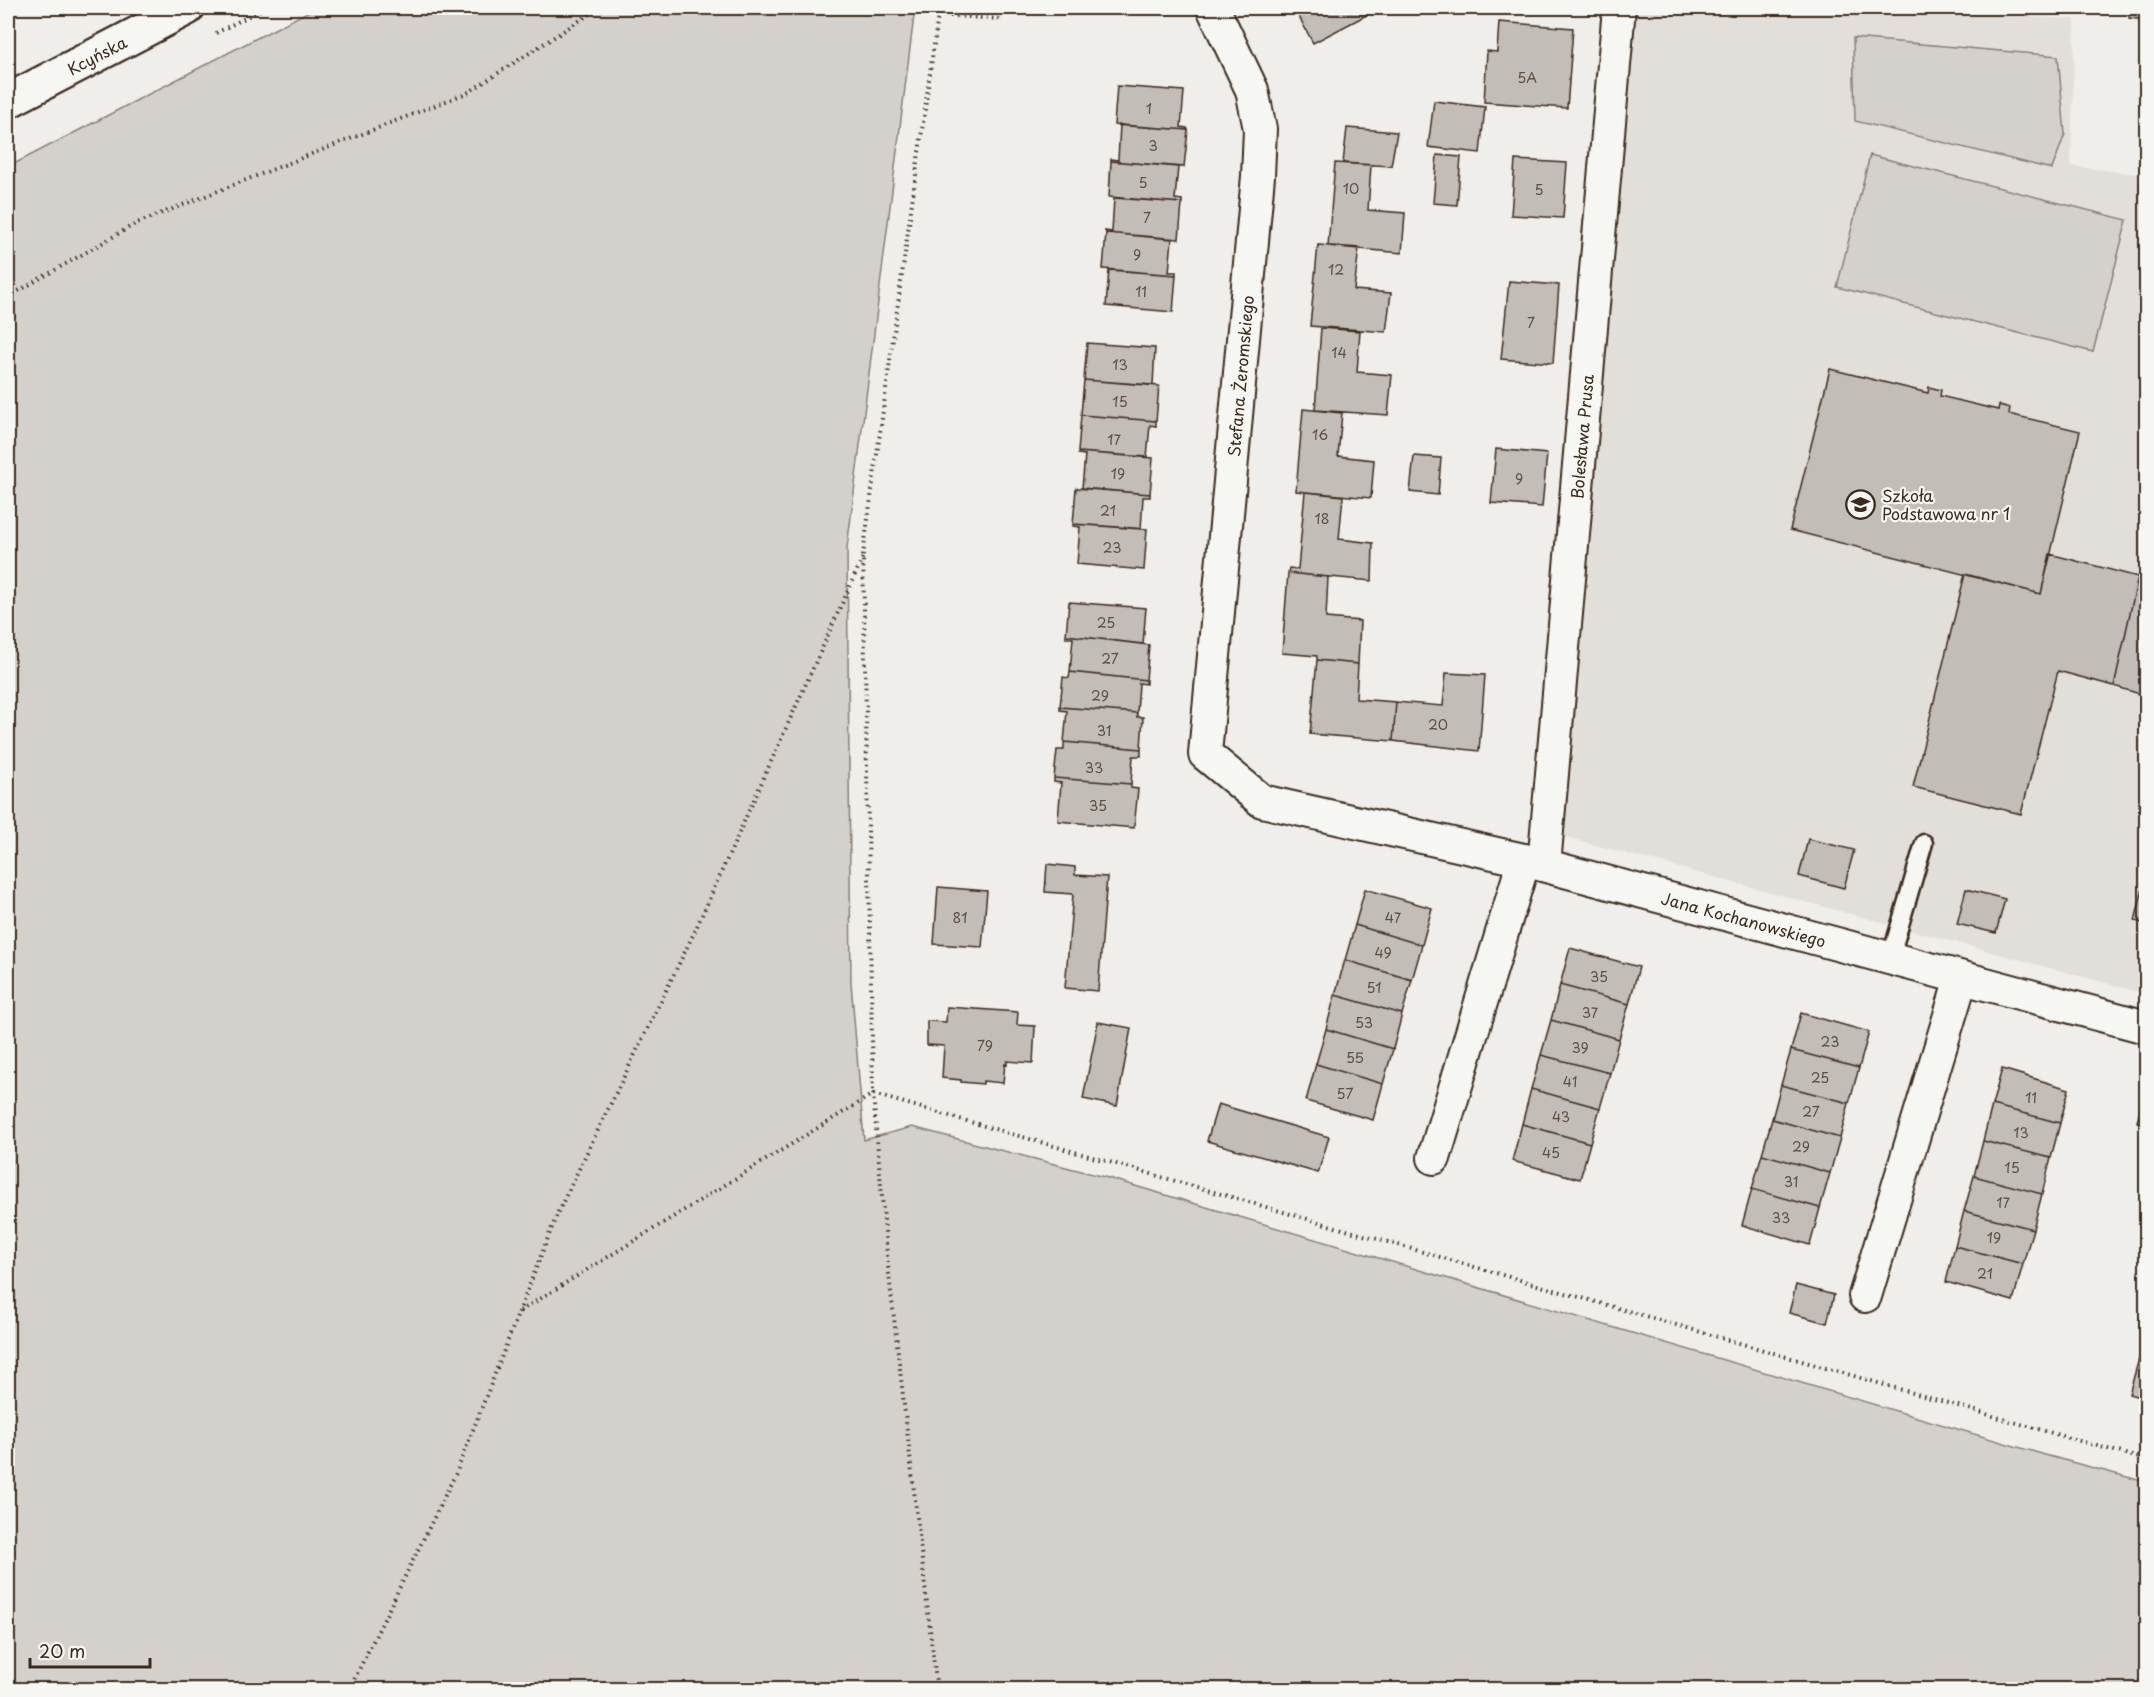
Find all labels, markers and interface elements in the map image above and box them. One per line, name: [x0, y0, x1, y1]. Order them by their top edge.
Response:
street label: Kcyńska: [63, 29, 131, 80]
house number: 5A: [1517, 67, 1537, 88]
house number: 1: [1146, 98, 1152, 119]
house number: 3: [1148, 135, 1158, 156]
house number: 5: [1138, 172, 1148, 193]
house number: 10: [1343, 178, 1359, 199]
house number: 5: [1534, 179, 1544, 200]
house number: 7: [1143, 207, 1151, 228]
house number: 9: [1133, 244, 1141, 265]
house number: 12: [1328, 259, 1344, 280]
house number: 11: [1135, 281, 1147, 302]
street label: Stefana Żeromskiego: [1221, 294, 1259, 458]
house number: 7: [1527, 312, 1535, 333]
house number: 14: [1331, 342, 1347, 363]
house number: 13: [1112, 354, 1128, 375]
street label: Bolesława Prusa: [1564, 373, 1599, 500]
house number: 15: [1112, 391, 1128, 412]
house number: 16: [1312, 424, 1328, 445]
house number: 17: [1107, 429, 1121, 450]
house number: 19: [1111, 463, 1125, 484]
house number: 9: [1515, 468, 1523, 489]
place label: Szkoła Podstawowa nr 1: [1882, 483, 2010, 525]
school or university icon: Szkoła Podstawowa nr 1: [1845, 488, 1877, 520]
house number: 21: [1100, 500, 1116, 521]
house number: 18: [1314, 508, 1330, 529]
house number: 23: [1103, 537, 1121, 558]
house number: 25: [1097, 612, 1115, 633]
house number: 27: [1101, 648, 1119, 669]
house number: 29: [1091, 685, 1109, 706]
house number: 20: [1428, 714, 1448, 735]
house number: 31: [1097, 720, 1111, 741]
house number: 33: [1085, 757, 1103, 778]
house number: 35: [1089, 795, 1107, 816]
street label: Jana Kochanowskiego: [1659, 885, 1829, 953]
house number: 81: [953, 907, 967, 928]
house number: 47: [1385, 907, 1402, 928]
house number: 49: [1374, 942, 1392, 963]
house number: 35: [1590, 966, 1608, 987]
house number: 51: [1367, 977, 1381, 998]
house number: 37: [1582, 1002, 1599, 1023]
house number: 53: [1355, 1012, 1373, 1033]
house number: 23: [1821, 1031, 1839, 1052]
house number: 79: [977, 1035, 993, 1056]
house number: 39: [1571, 1037, 1589, 1058]
house number: 55: [1346, 1047, 1364, 1068]
house number: 25: [1811, 1067, 1829, 1088]
house number: 41: [1563, 1071, 1577, 1092]
house number: 57: [1337, 1083, 1353, 1104]
house number: 11: [2025, 1087, 2037, 1108]
house number: 27: [1802, 1101, 1820, 1122]
house number: 43: [1552, 1106, 1570, 1127]
house number: 13: [2013, 1122, 2029, 1143]
house number: 29: [1792, 1136, 1810, 1157]
house number: 45: [1542, 1142, 1560, 1163]
house number: 15: [2004, 1157, 2020, 1178]
house number: 31: [1784, 1171, 1798, 1192]
house number: 17: [1996, 1192, 2010, 1213]
house number: 33: [1772, 1207, 1790, 1228]
house number: 19: [1987, 1227, 2001, 1248]
house number: 21: [1977, 1263, 1993, 1284]
scale bar: [30, 1631, 150, 1669]
text: 20 m: [39, 1637, 85, 1664]

